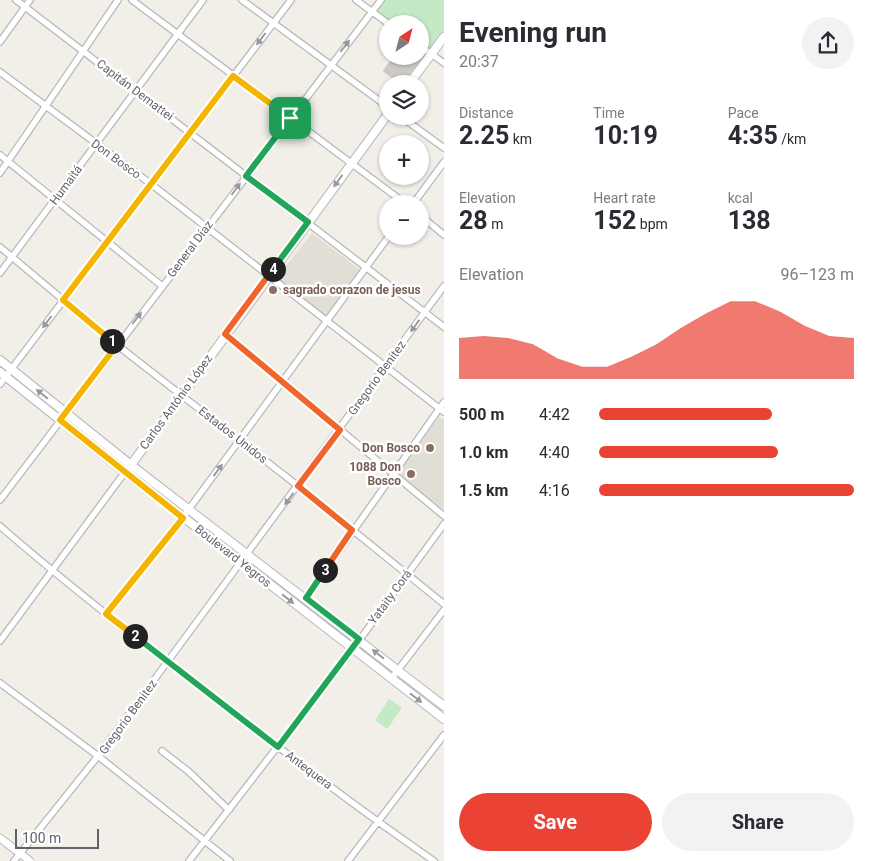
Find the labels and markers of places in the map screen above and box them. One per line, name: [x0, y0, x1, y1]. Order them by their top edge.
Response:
pin: [269, 97, 311, 139]
pin: 4: [260, 256, 286, 282]
place label: sagrado corazon de jesus: [283, 283, 421, 297]
marker: sagrado corazon de jesus: [267, 284, 279, 296]
pin: 1: [100, 328, 124, 354]
place label: Don Bosco: [362, 441, 420, 455]
marker: Don Bosco: [424, 442, 436, 454]
place label: 1088 Don Bosco: [349, 460, 401, 488]
marker: 1088 Don Bosco: [405, 468, 417, 480]
pin: 3: [312, 558, 338, 582]
pin: 2: [122, 624, 148, 648]

